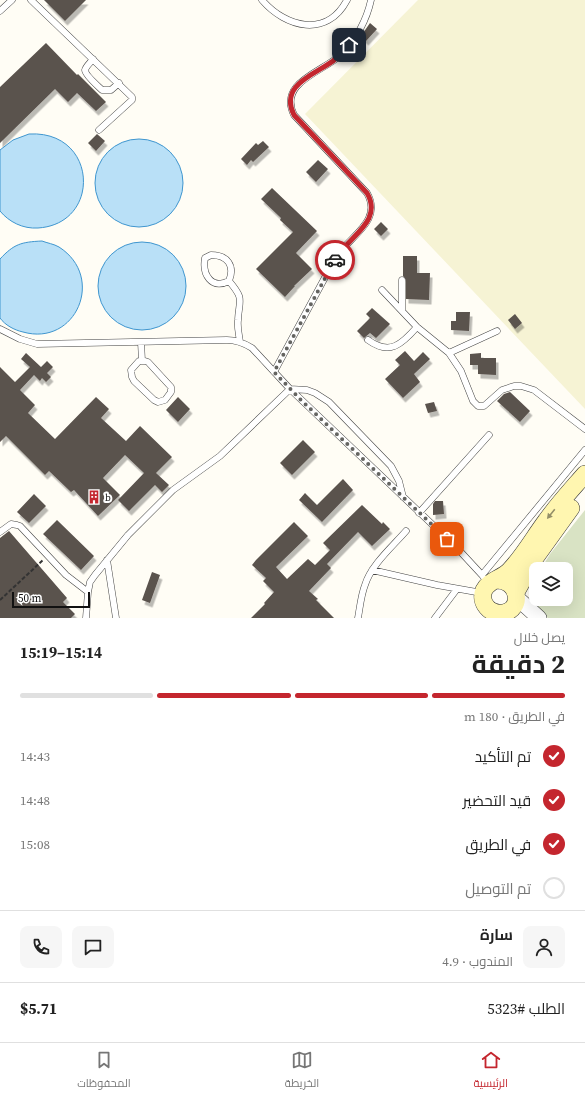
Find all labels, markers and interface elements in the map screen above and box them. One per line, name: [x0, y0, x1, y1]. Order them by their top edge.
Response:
pin: [332, 28, 366, 62]
icon: home: [338, 34, 360, 56]
courier: [315, 240, 355, 280]
icon: car: [324, 249, 346, 271]
building icon: b: [86, 489, 102, 505]
place label: b: [105, 491, 111, 504]
one-way arrow: [547, 509, 555, 520]
pin: [430, 522, 464, 556]
icon: bag: [436, 528, 458, 550]
map controls: [529, 562, 573, 606]
button: layers: [529, 562, 573, 606]
scale bar: [12, 590, 90, 609]
text: 50 m: [18, 591, 41, 606]
text: يصل خلال: [514, 629, 565, 646]
text: 15:14–15:19: [20, 642, 102, 663]
text: 2 دقيقة: [472, 646, 565, 682]
text: في الطريق · 180 m: [464, 708, 565, 725]
icon: check: [543, 745, 565, 767]
text: تم التأكيد: [475, 746, 531, 767]
text: 14:43: [20, 748, 50, 765]
icon: check: [543, 789, 565, 811]
text: قيد التحضير: [463, 790, 531, 811]
text: 14:48: [20, 792, 50, 809]
icon: check: [543, 833, 565, 855]
text: في الطريق: [466, 834, 531, 855]
text: 15:08: [20, 836, 50, 853]
text: تم التوصيل: [465, 878, 531, 899]
text: سارة: [480, 924, 513, 945]
button: phone: [20, 926, 62, 968]
button: chat: [72, 926, 114, 968]
button: person: [523, 926, 565, 968]
text: المندوب · 4.9: [442, 953, 513, 970]
text: $5.71: [20, 998, 57, 1019]
text: الطلب #5323: [487, 998, 565, 1019]
tab: المحفوظات: [77, 1049, 131, 1093]
tab: الخريطة: [285, 1049, 319, 1093]
tab: الرئيسية: [473, 1049, 508, 1093]

